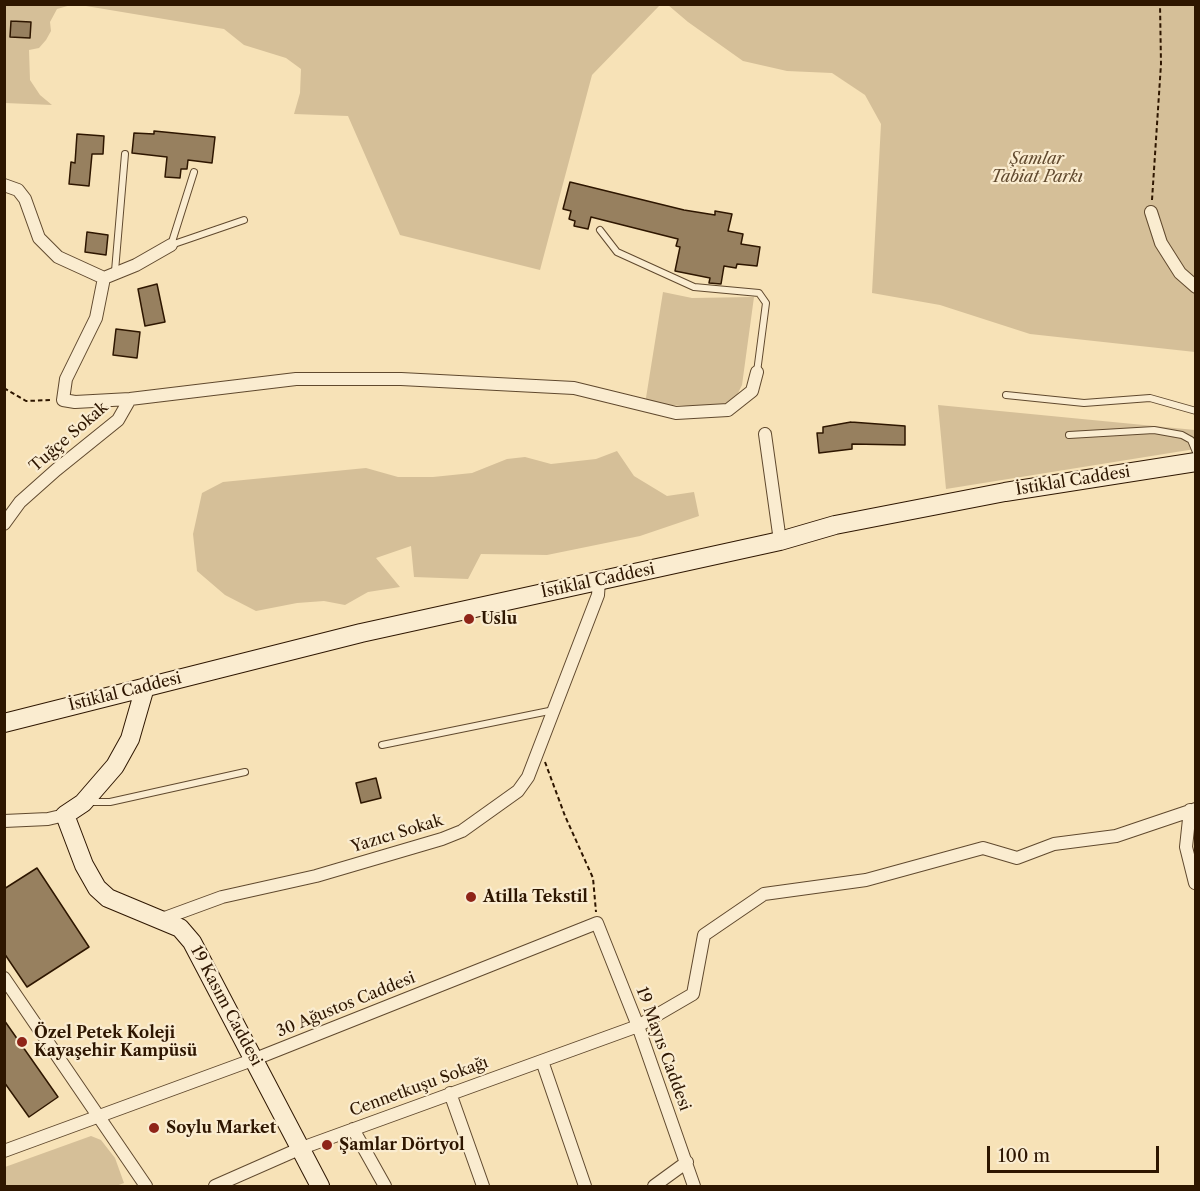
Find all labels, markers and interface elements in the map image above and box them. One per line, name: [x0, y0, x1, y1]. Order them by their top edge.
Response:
park label: Şamlar Tabiat Parkı: [991, 149, 1083, 187]
street label: Tuğçe Sokak: [26, 398, 112, 476]
street label: İstiklal Caddesi: [1014, 462, 1132, 500]
street label: İstiklal Caddesi: [539, 560, 657, 602]
place label: Uslu: [481, 609, 517, 629]
marker: Uslu: [462, 612, 476, 626]
street label: İstiklal Caddesi: [66, 669, 184, 715]
street label: Yazıcı Sokak: [349, 811, 445, 857]
place label: Atilla Tekstil: [483, 887, 588, 907]
marker: Atilla Tekstil: [464, 890, 478, 904]
street label: 19 Kasım Caddesi: [186, 943, 266, 1069]
street label: 30 Ağustos Caddesi: [274, 968, 418, 1042]
street label: 19 Mayıs Caddesi: [632, 984, 694, 1114]
place label: Özel Petek Koleji Kayaşehir Kampüsü: [34, 1023, 197, 1061]
marker: Özel Petek Koleji Kayaşehir Kampüsü: [15, 1035, 29, 1049]
street label: Cennetkuşu Sokağı: [347, 1053, 491, 1121]
place label: Soylu Market: [166, 1118, 276, 1138]
marker: Soylu Market: [147, 1121, 161, 1135]
scale bar: [990, 1134, 1162, 1172]
place label: Şamlar Dörtyol: [339, 1135, 465, 1155]
marker: Şamlar Dörtyol: [320, 1138, 334, 1152]
text: 100 m: [998, 1145, 1050, 1167]

